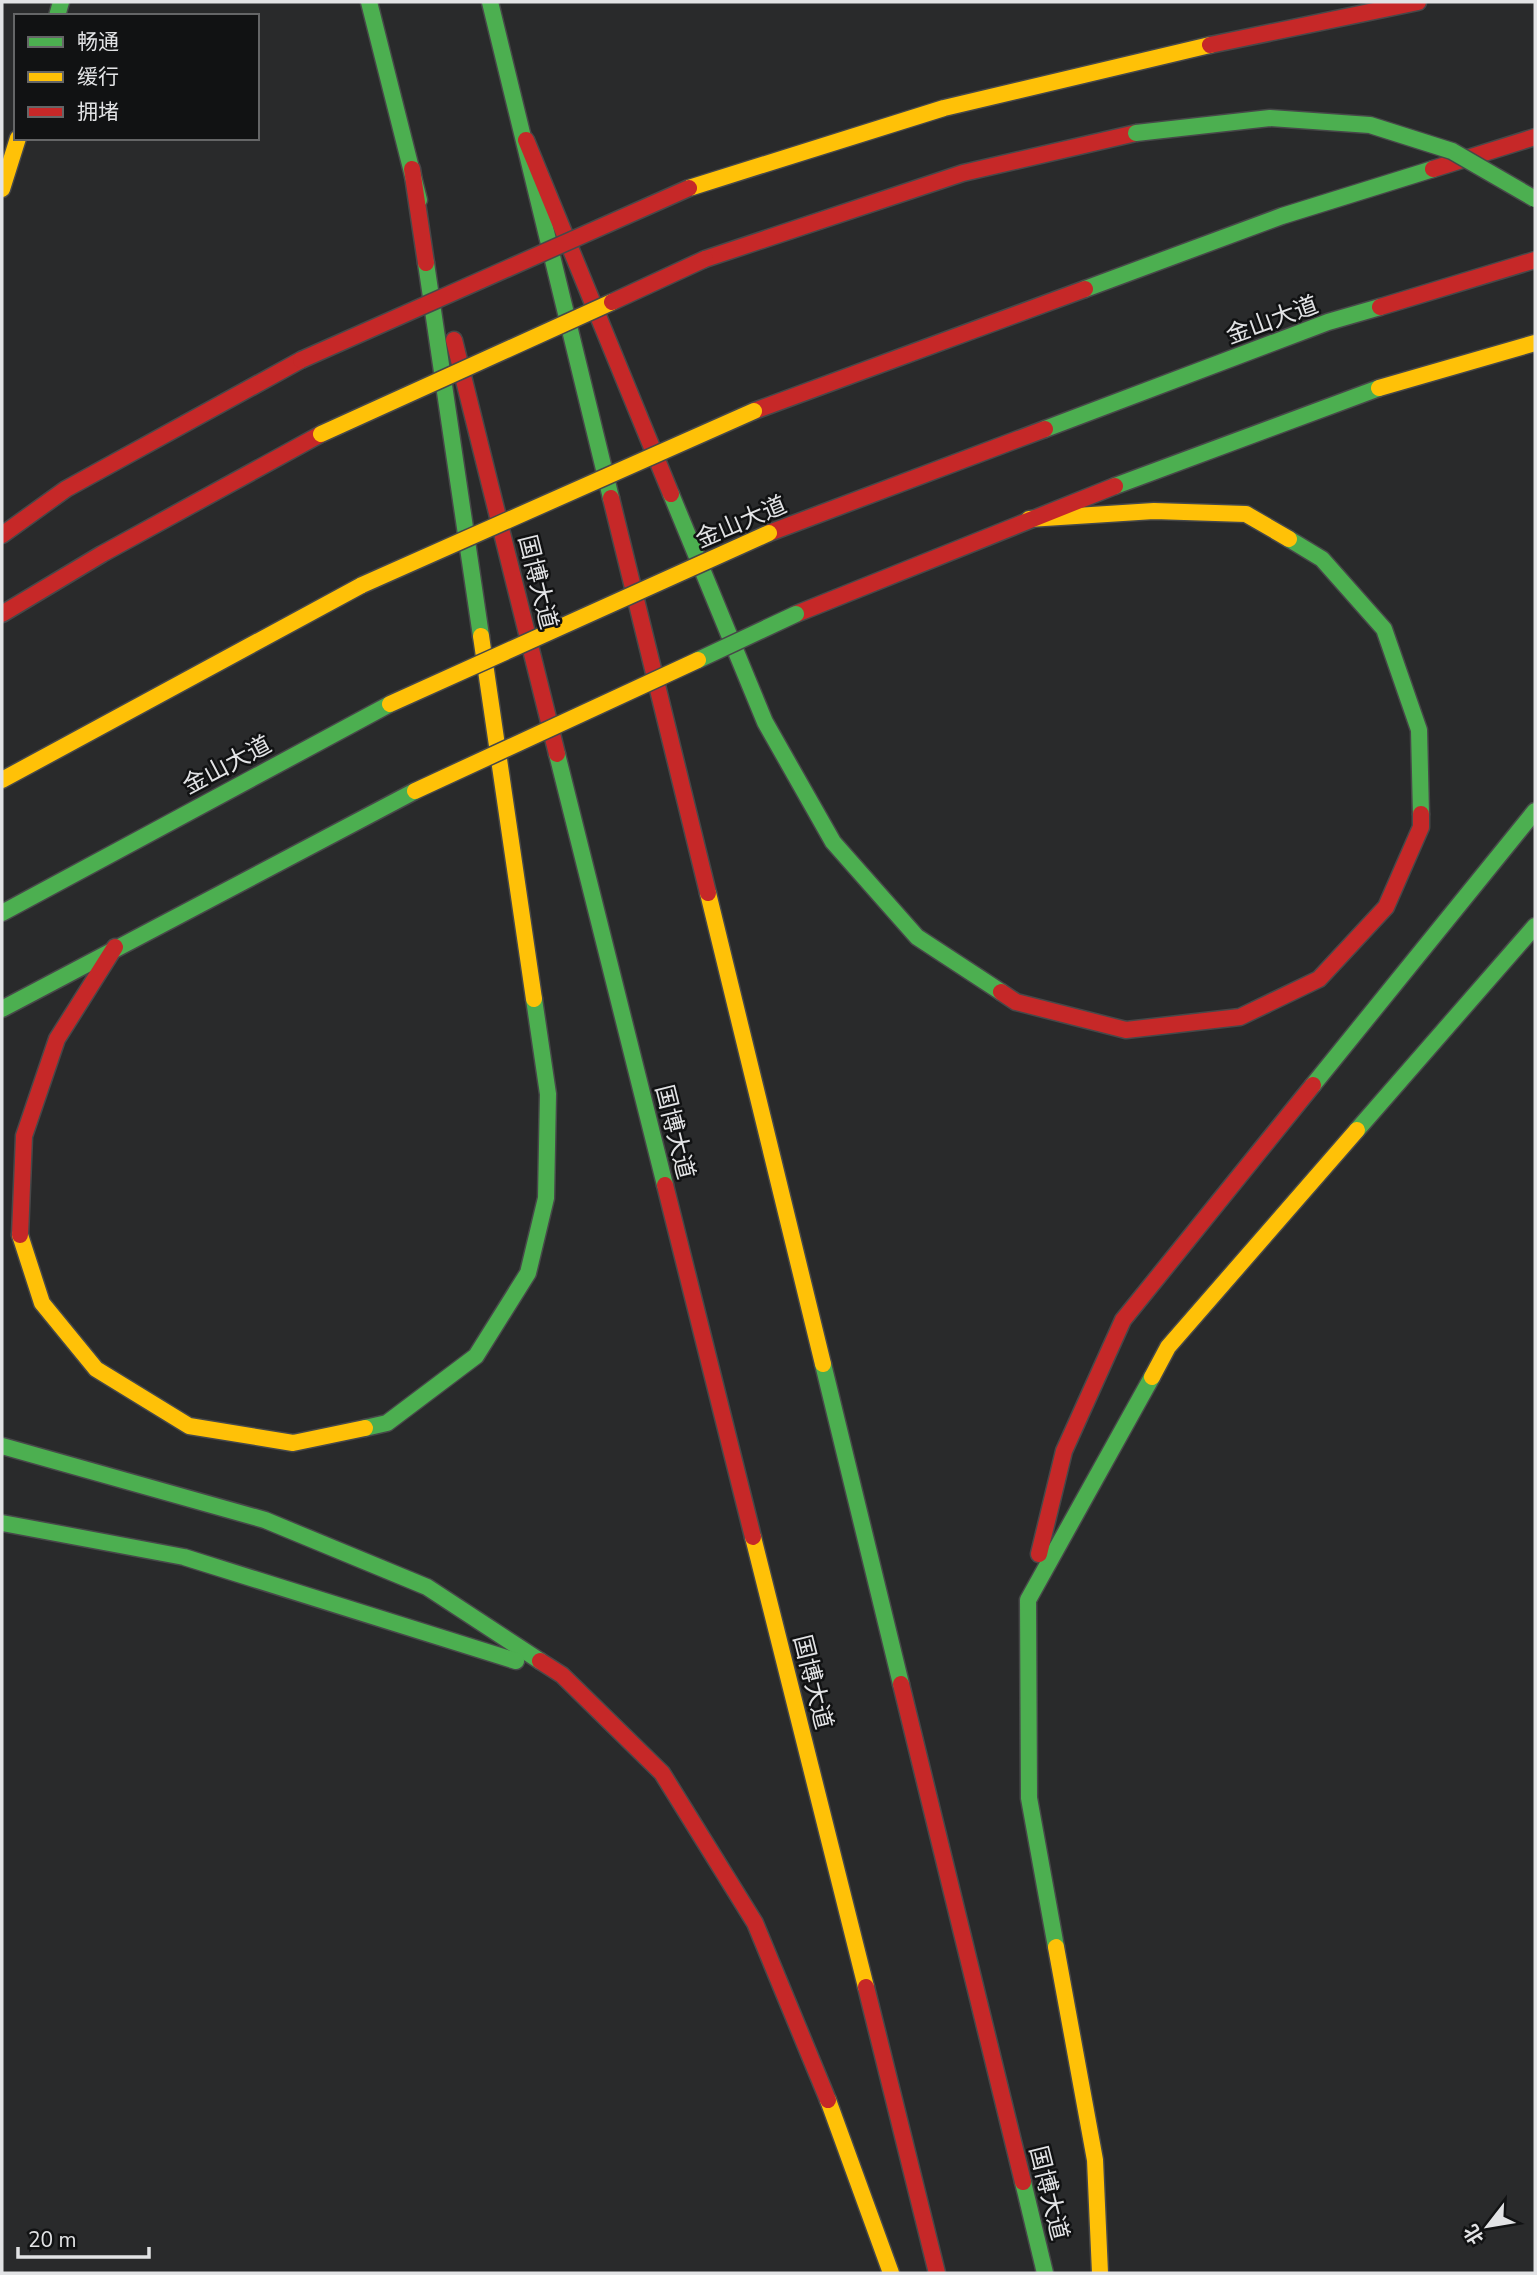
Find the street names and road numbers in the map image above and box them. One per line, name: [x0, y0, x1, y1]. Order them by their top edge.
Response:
street label: 金山大道: [1221, 289, 1323, 351]
street label: 金山大道: [691, 489, 791, 555]
street label: 国博大道: [511, 532, 565, 632]
street label: 金山大道: [177, 728, 277, 802]
street label: 国博大道: [648, 1082, 702, 1182]
street label: 国博大道: [786, 1632, 840, 1732]
street label: 国博大道: [1022, 2143, 1076, 2243]

